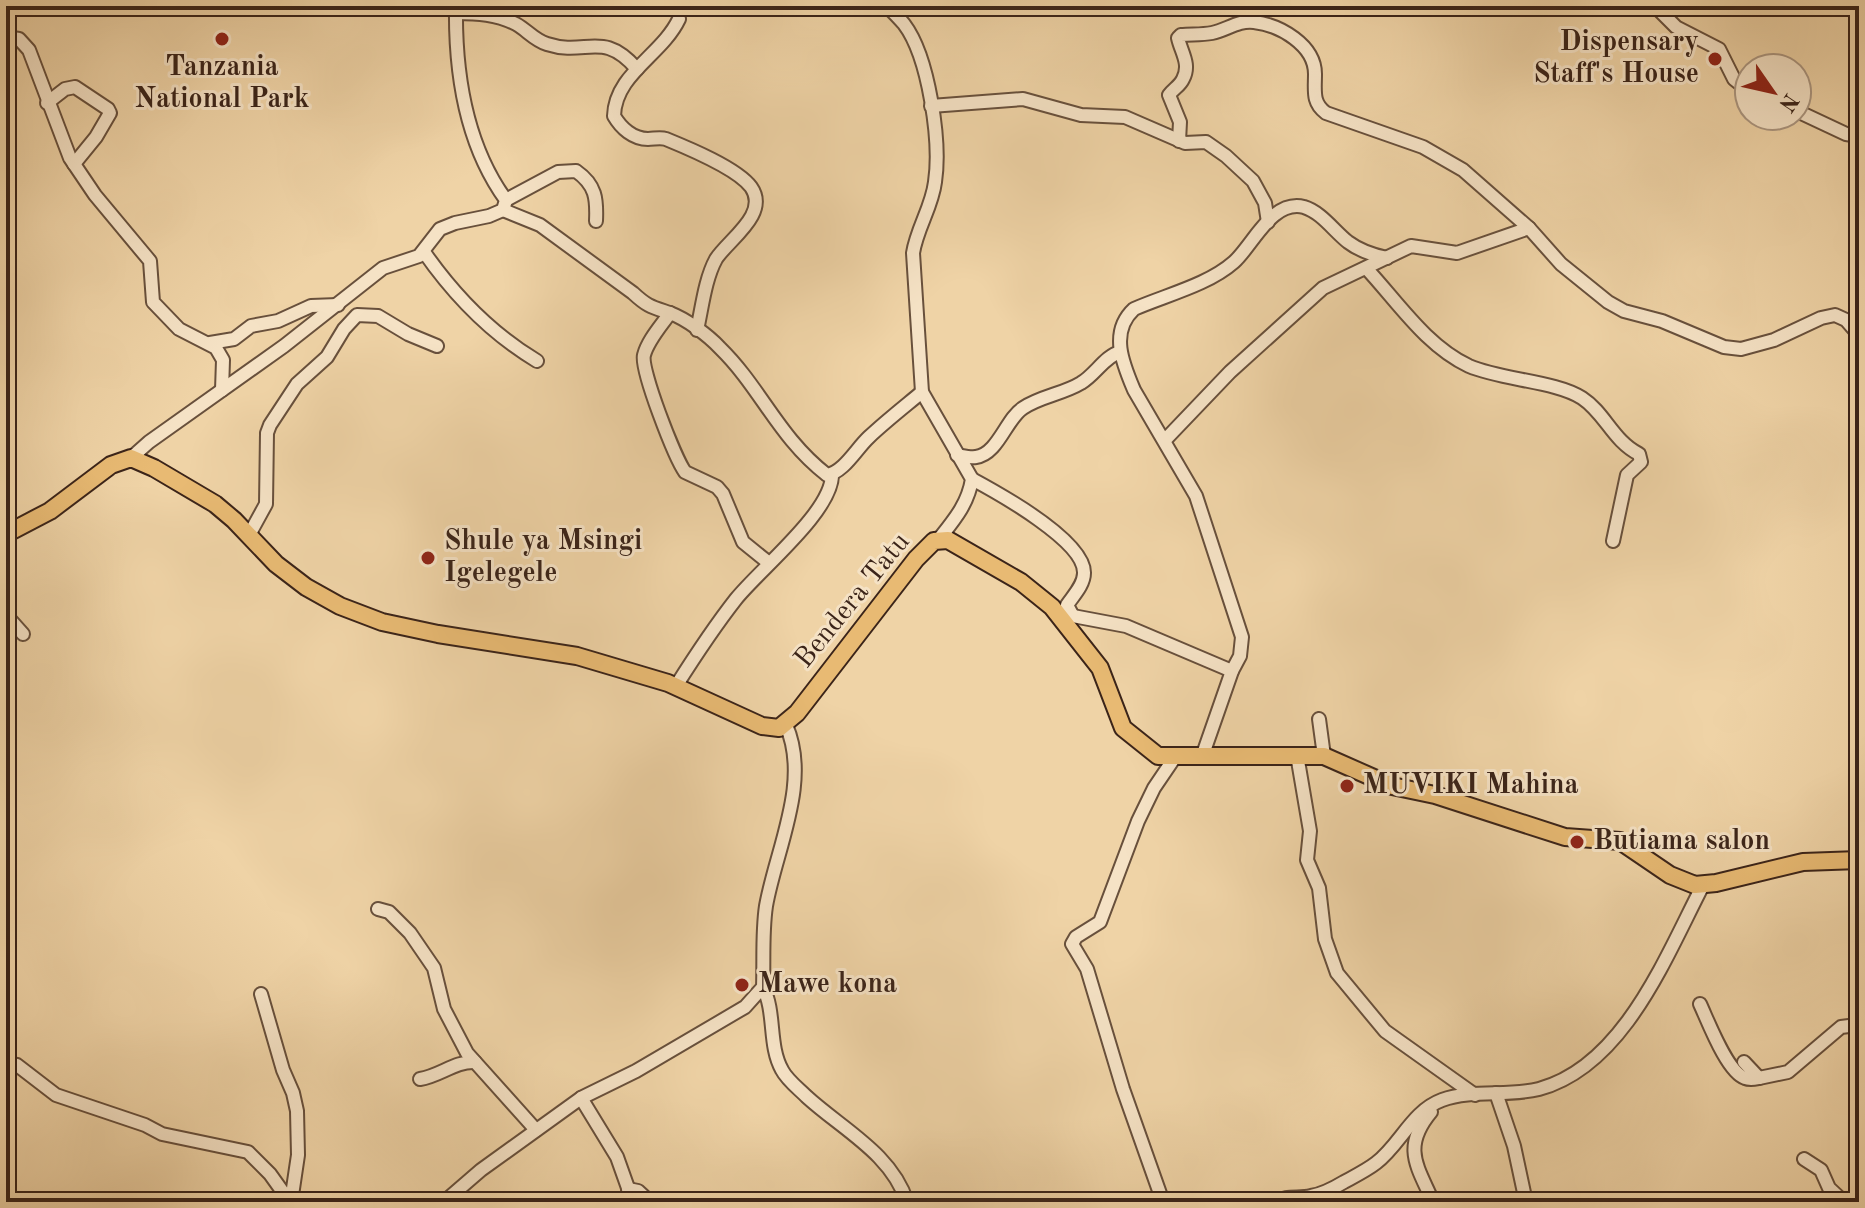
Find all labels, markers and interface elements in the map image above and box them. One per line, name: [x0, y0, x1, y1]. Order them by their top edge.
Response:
place label: Dispensary Staff's House: [1533, 29, 1699, 89]
marker: Tanzania National Park: [213, 30, 231, 48]
marker: Dispensary Staff's House: [1706, 50, 1724, 68]
north arrow: [1733, 52, 1813, 132]
place label: Tanzania National Park: [135, 54, 310, 114]
text: N: [1774, 89, 1802, 115]
place label: Shule ya Msingi Igelegele: [444, 528, 642, 588]
street label: Bendera Tatu: [790, 528, 916, 674]
marker: Shule ya Msingi Igelegele: [419, 549, 437, 567]
place label: MUVIKI Mahina: [1363, 772, 1579, 800]
marker: MUVIKI Mahina: [1338, 777, 1356, 795]
place label: Butiama salon: [1593, 828, 1770, 856]
marker: Butiama salon: [1568, 833, 1586, 851]
place label: Mawe kona: [758, 971, 897, 999]
marker: Mawe kona: [733, 976, 751, 994]

